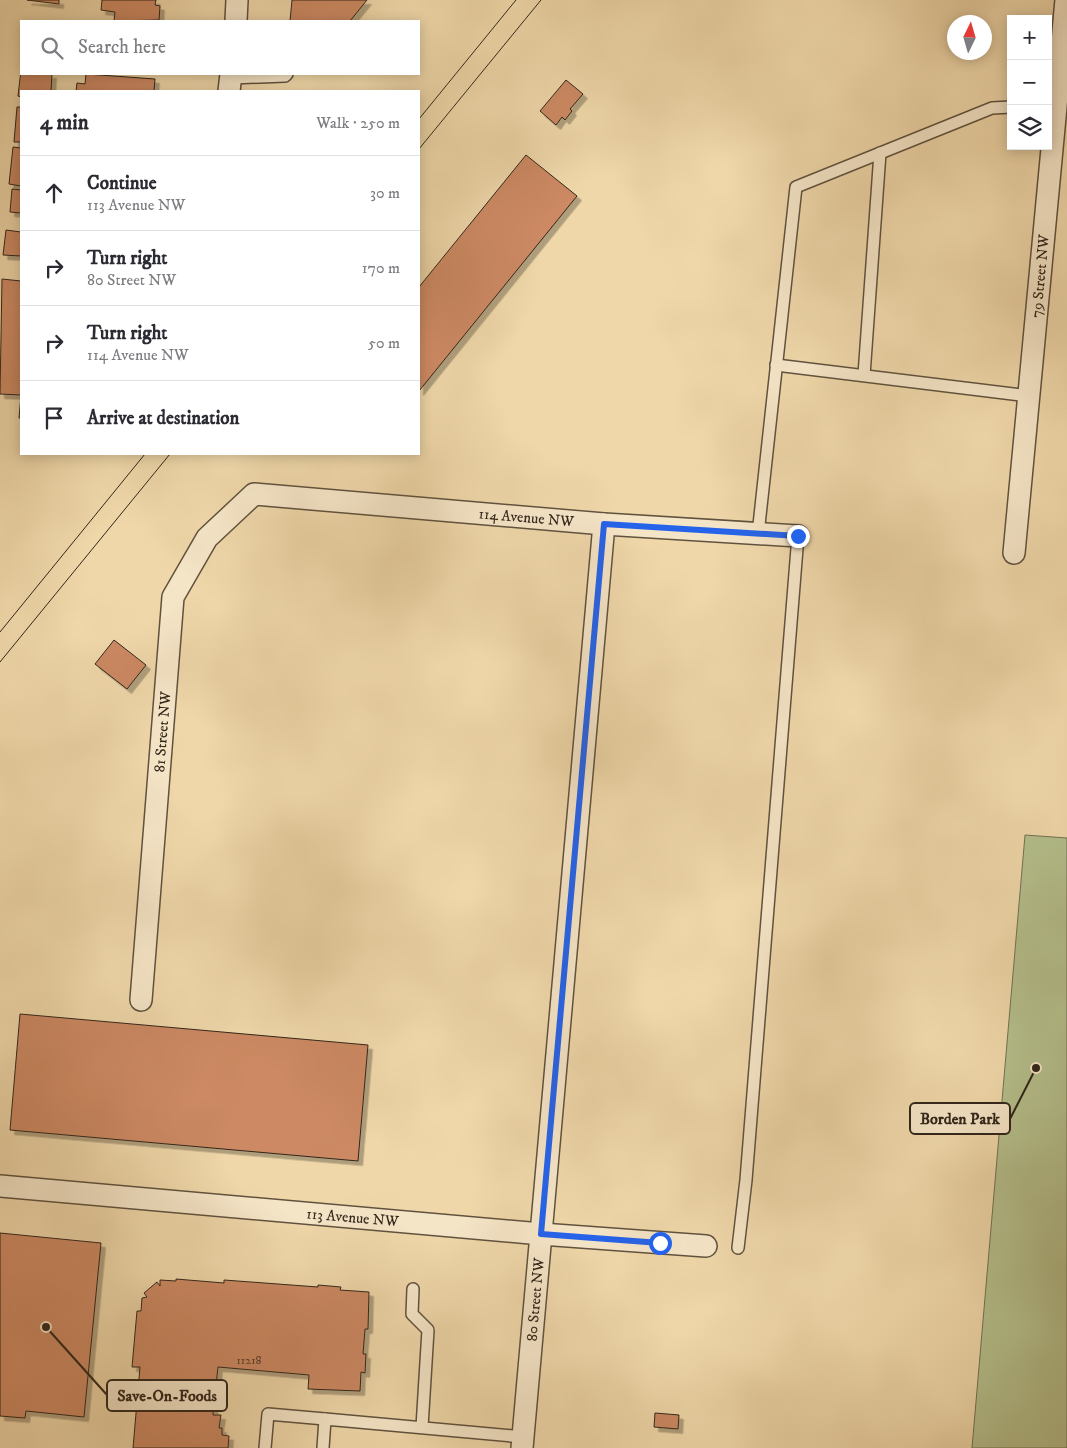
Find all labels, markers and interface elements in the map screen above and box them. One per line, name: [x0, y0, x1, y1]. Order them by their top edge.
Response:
north arrow: [947, 15, 992, 60]
map controls: [1007, 15, 1052, 150]
button: +: [1007, 15, 1052, 60]
search box: [20, 20, 420, 75]
icon: search: [38, 34, 66, 62]
text: Search here: [78, 36, 166, 59]
button: −: [1007, 60, 1052, 105]
button: layers: [1007, 105, 1052, 150]
text: 4 min: [40, 110, 89, 136]
text: Walk · 250 m: [316, 113, 400, 133]
text: Continue: [87, 172, 157, 195]
icon: ahead: [40, 179, 68, 207]
text: 30 m: [370, 183, 400, 203]
text: 113 Avenue NW: [87, 195, 185, 215]
street label: 79 Street NW: [1027, 234, 1054, 319]
text: Turn right: [87, 247, 167, 270]
icon: right: [40, 254, 68, 282]
text: 170 m: [362, 258, 400, 278]
text: 80 Street NW: [87, 270, 176, 290]
text: Turn right: [87, 322, 167, 345]
icon: right: [40, 329, 68, 357]
text: 50 m: [368, 333, 400, 353]
text: 114 Avenue NW: [87, 345, 189, 365]
icon: arrive: [40, 404, 68, 432]
text: Arrive at destination: [87, 407, 239, 430]
street label: 114 Avenue NW: [478, 504, 575, 531]
route end: [787, 525, 810, 548]
street label: 81 Street NW: [150, 690, 175, 773]
callout: Borden Park: [910, 1103, 1010, 1134]
text: Borden Park: [920, 1109, 1001, 1129]
street label: 113 Avenue NW: [306, 1204, 400, 1231]
route start: [649, 1232, 672, 1255]
street label: 80 Street NW: [523, 1257, 549, 1342]
house number: 11218: [236, 1353, 262, 1368]
callout: Save-On-Foods: [107, 1380, 227, 1411]
text: Save-On-Foods: [117, 1386, 217, 1406]

